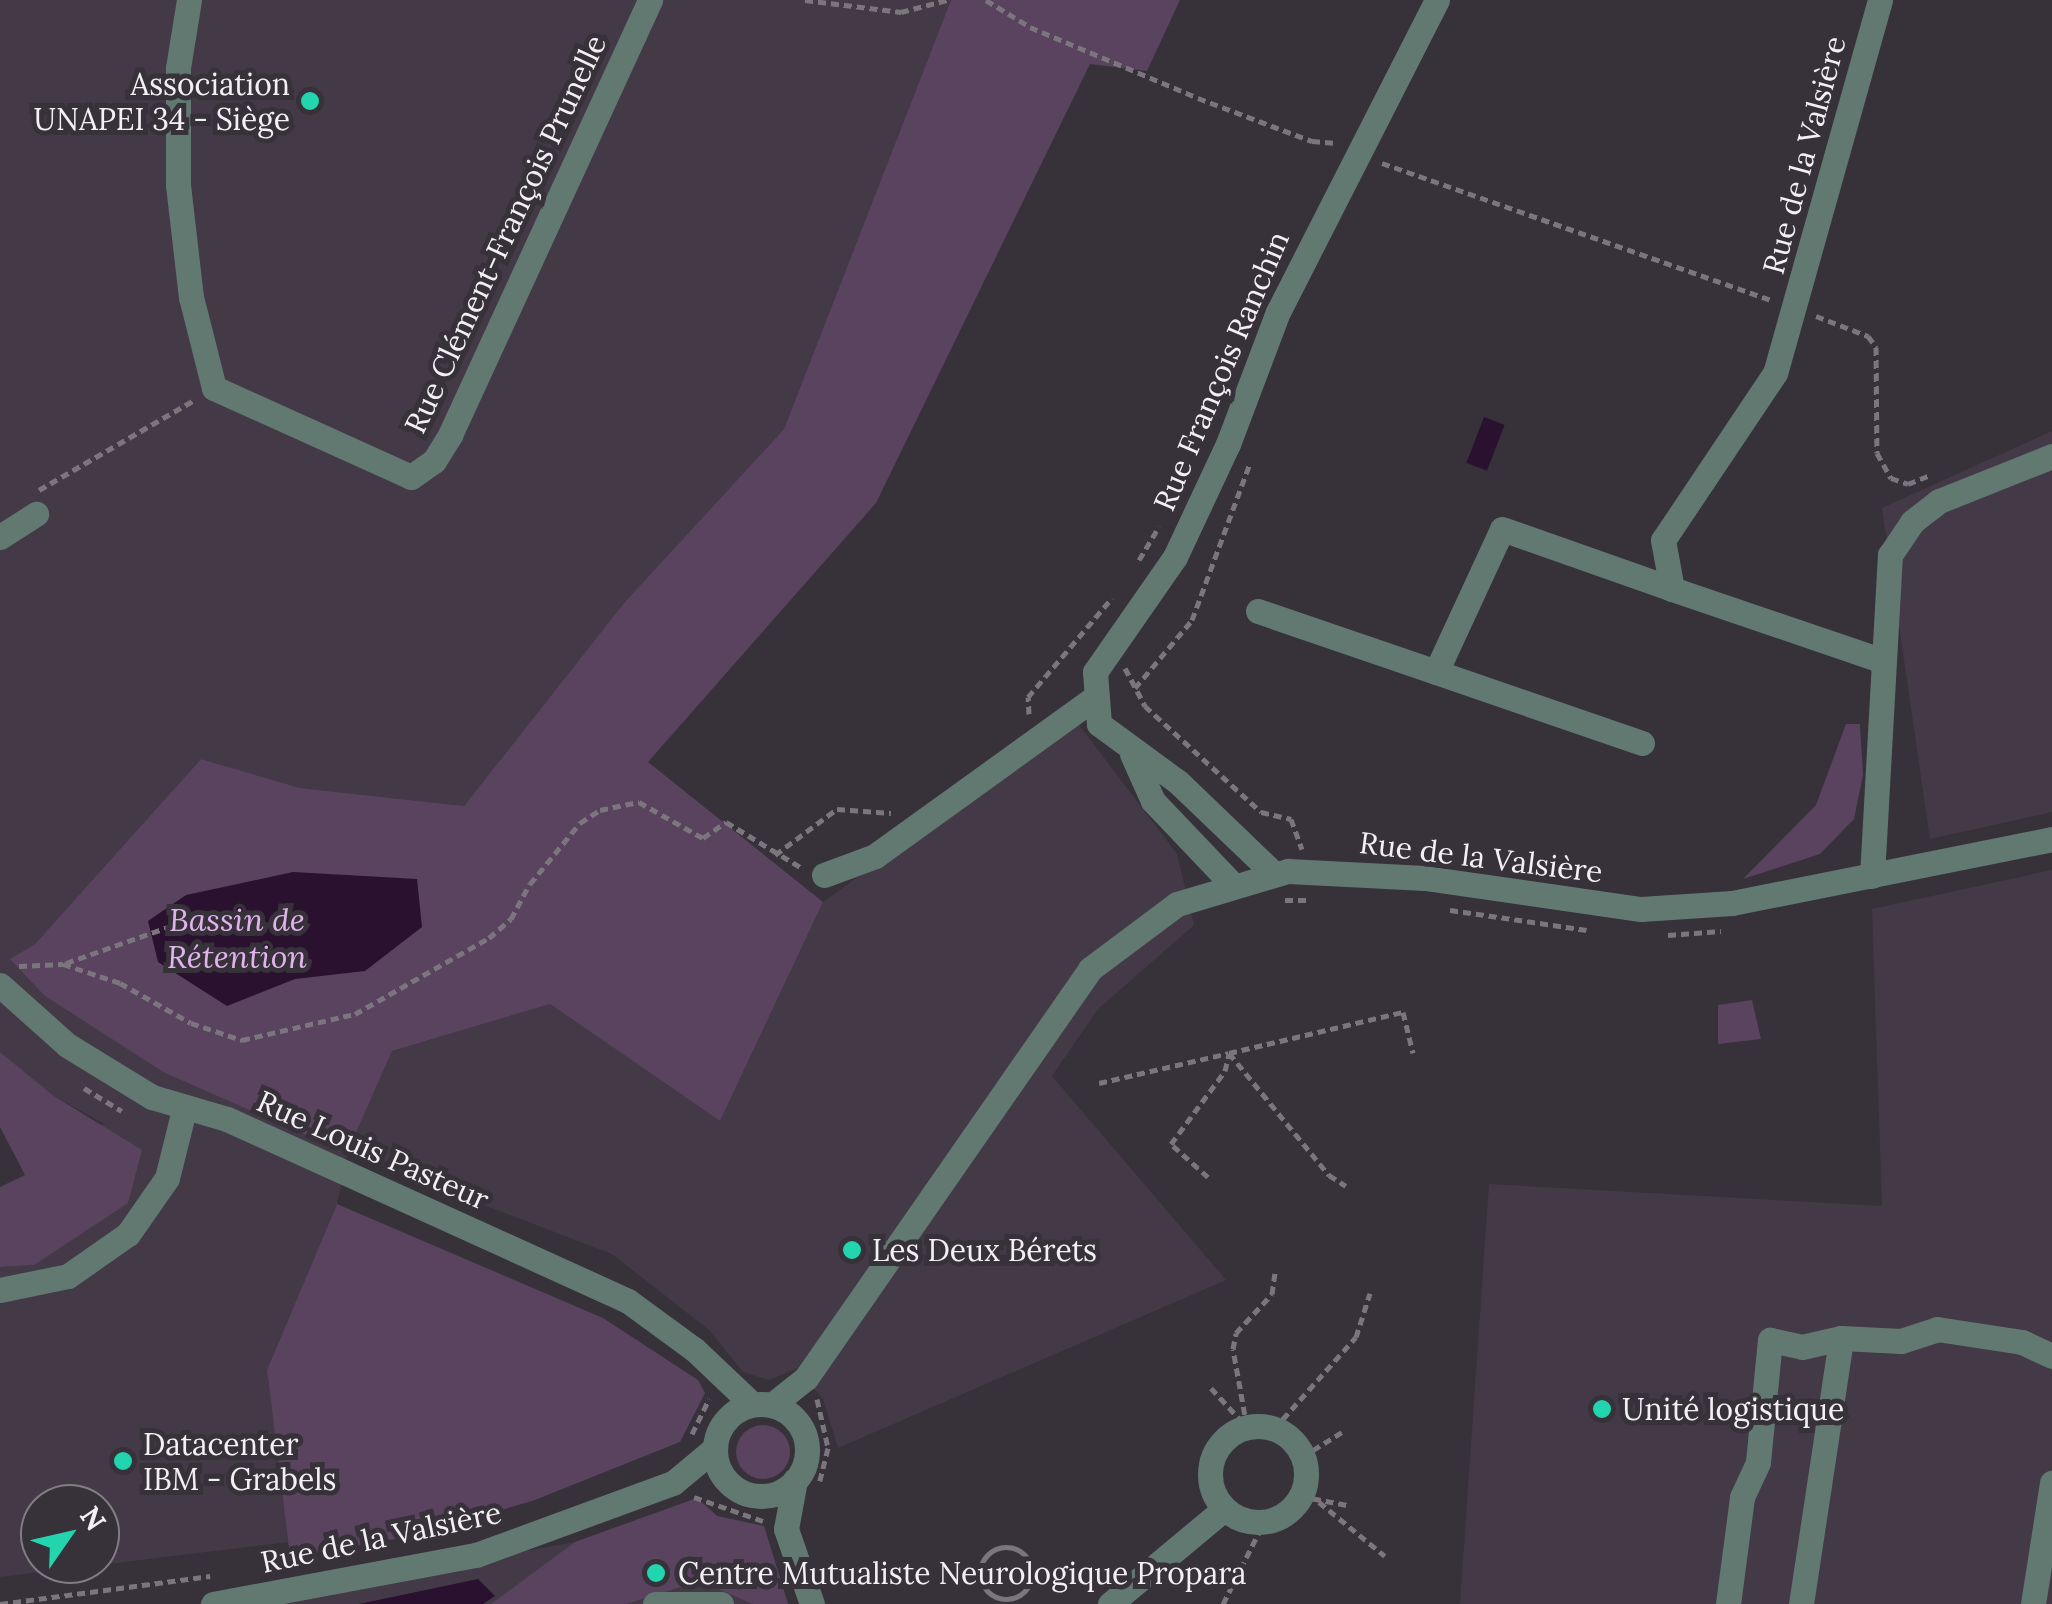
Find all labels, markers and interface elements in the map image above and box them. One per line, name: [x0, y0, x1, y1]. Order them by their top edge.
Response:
street label: Rue Clément-François Prunelle: [397, 29, 613, 439]
street label: Rue de la Valsière: [1755, 32, 1853, 278]
place label: Association UNAPEI 34 - Siège: [34, 66, 290, 136]
marker: Association UNAPEI 34 - Siège: [299, 90, 321, 112]
street label: Rue François Ranchin: [1146, 226, 1296, 516]
street label: Rue de la Valsière: [1357, 824, 1605, 890]
water label: Bassin de Rétention: [167, 902, 307, 977]
street label: Rue Louis Pasteur: [251, 1083, 495, 1217]
place label: Les Deux Bérets: [872, 1232, 1097, 1268]
marker: Les Deux Bérets: [841, 1239, 863, 1261]
place label: Unité logistique: [1622, 1391, 1844, 1427]
marker: Unité logistique: [1591, 1398, 1613, 1420]
place label: Datacenter IBM - Grabels: [143, 1426, 336, 1496]
marker: Datacenter IBM - Grabels: [112, 1450, 134, 1472]
north arrow: [20, 1484, 120, 1584]
street label: Rue de la Valsière: [258, 1494, 504, 1580]
text: N: [72, 1499, 114, 1537]
place label: Centre Mutualiste Neurologique Propara: [678, 1555, 1246, 1591]
marker: Centre Mutualiste Neurologique Propara: [643, 1560, 669, 1586]

